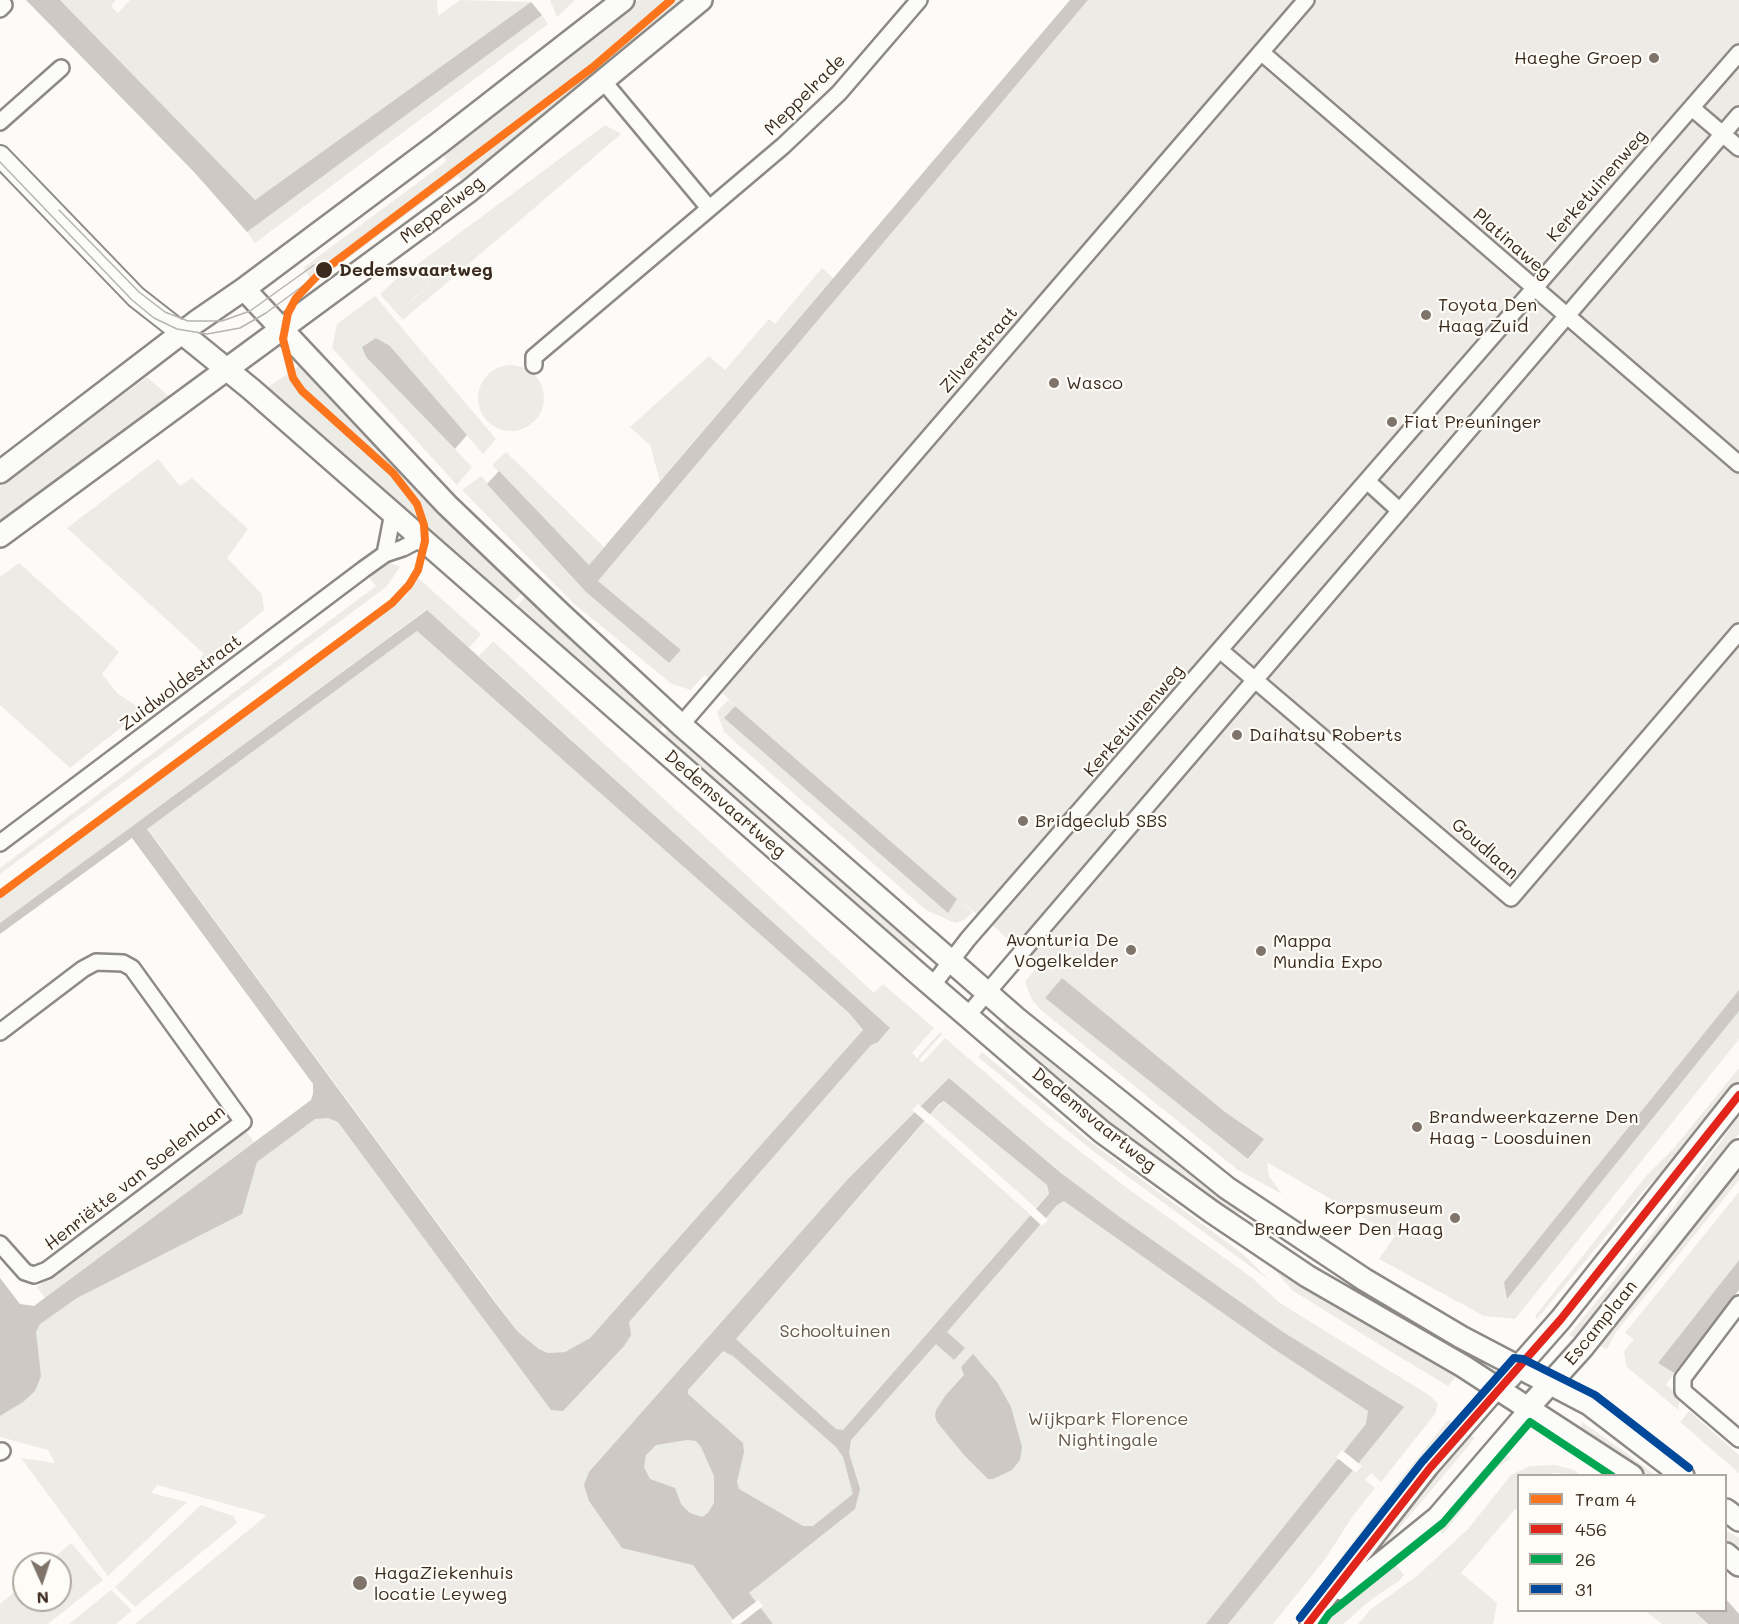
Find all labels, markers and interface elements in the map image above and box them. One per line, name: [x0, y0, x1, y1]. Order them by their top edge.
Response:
place label: Haeghe Groep: [1514, 47, 1642, 69]
street label: Meppelrade: [760, 50, 850, 140]
marker: Haeghe Groep: [1647, 51, 1661, 65]
street label: Kerketuinenweg: [1542, 125, 1652, 247]
street label: Meppelweg: [396, 172, 488, 248]
street label: Platinaweg: [1468, 204, 1556, 284]
place label: Dedemsvaartweg: [339, 259, 493, 281]
marker: Dedemsvaartweg: [314, 260, 334, 280]
place label: Toyota Den Haag Zuid: [1438, 294, 1537, 336]
street label: Zilverstraat: [935, 302, 1023, 398]
marker: Toyota Den Haag Zuid: [1419, 308, 1433, 322]
place label: Wasco: [1066, 372, 1123, 394]
marker: Wasco: [1047, 376, 1061, 390]
place label: Fiat Preuninger: [1404, 411, 1542, 433]
marker: Fiat Preuninger: [1385, 415, 1399, 429]
street label: Zuidwoldestraat: [116, 630, 246, 736]
street label: Kerketuinenweg: [1079, 660, 1189, 782]
place label: Daihatsu Roberts: [1249, 724, 1402, 746]
marker: Daihatsu Roberts: [1230, 728, 1244, 742]
street label: Dedemsvaartweg: [660, 745, 790, 863]
place label: Bridgeclub SBS: [1035, 810, 1167, 832]
marker: Bridgeclub SBS: [1016, 814, 1030, 828]
street label: Goudlaan: [1447, 814, 1523, 884]
place label: Avonturia De Vogelkelder: [1005, 929, 1119, 972]
place label: Mappa Mundia Expo: [1273, 930, 1382, 972]
marker: Avonturia De Vogelkelder: [1124, 943, 1138, 957]
marker: Mappa Mundia Expo: [1254, 944, 1268, 958]
street label: Dedemsvaartweg: [1028, 1063, 1160, 1177]
street label: Henriëtte van Soelenlaan: [40, 1101, 230, 1255]
place label: Brandweerkazerne Den Haag - Loosduinen: [1429, 1106, 1638, 1148]
marker: Brandweerkazerne Den Haag - Loosduinen: [1410, 1120, 1424, 1134]
place label: Korpsmuseum Brandweer Den Haag: [1254, 1197, 1443, 1240]
marker: Korpsmuseum Brandweer Den Haag: [1448, 1211, 1462, 1225]
street label: Escamplaan: [1560, 1276, 1642, 1370]
park label: Schooltuinen: [779, 1320, 891, 1342]
park label: Wijkpark Florence Nightingale: [1028, 1408, 1188, 1450]
legend: [1517, 1474, 1727, 1612]
text: Tram 4: [1575, 1487, 1636, 1511]
text: 456: [1575, 1517, 1607, 1541]
text: 26: [1575, 1547, 1596, 1571]
north arrow: [12, 1552, 72, 1612]
place label: HagaZiekenhuis locatie Leyweg: [374, 1562, 513, 1604]
marker: HagaZiekenhuis locatie Leyweg: [351, 1574, 369, 1592]
text: 31: [1575, 1577, 1594, 1601]
text: N: [36, 1588, 49, 1609]

